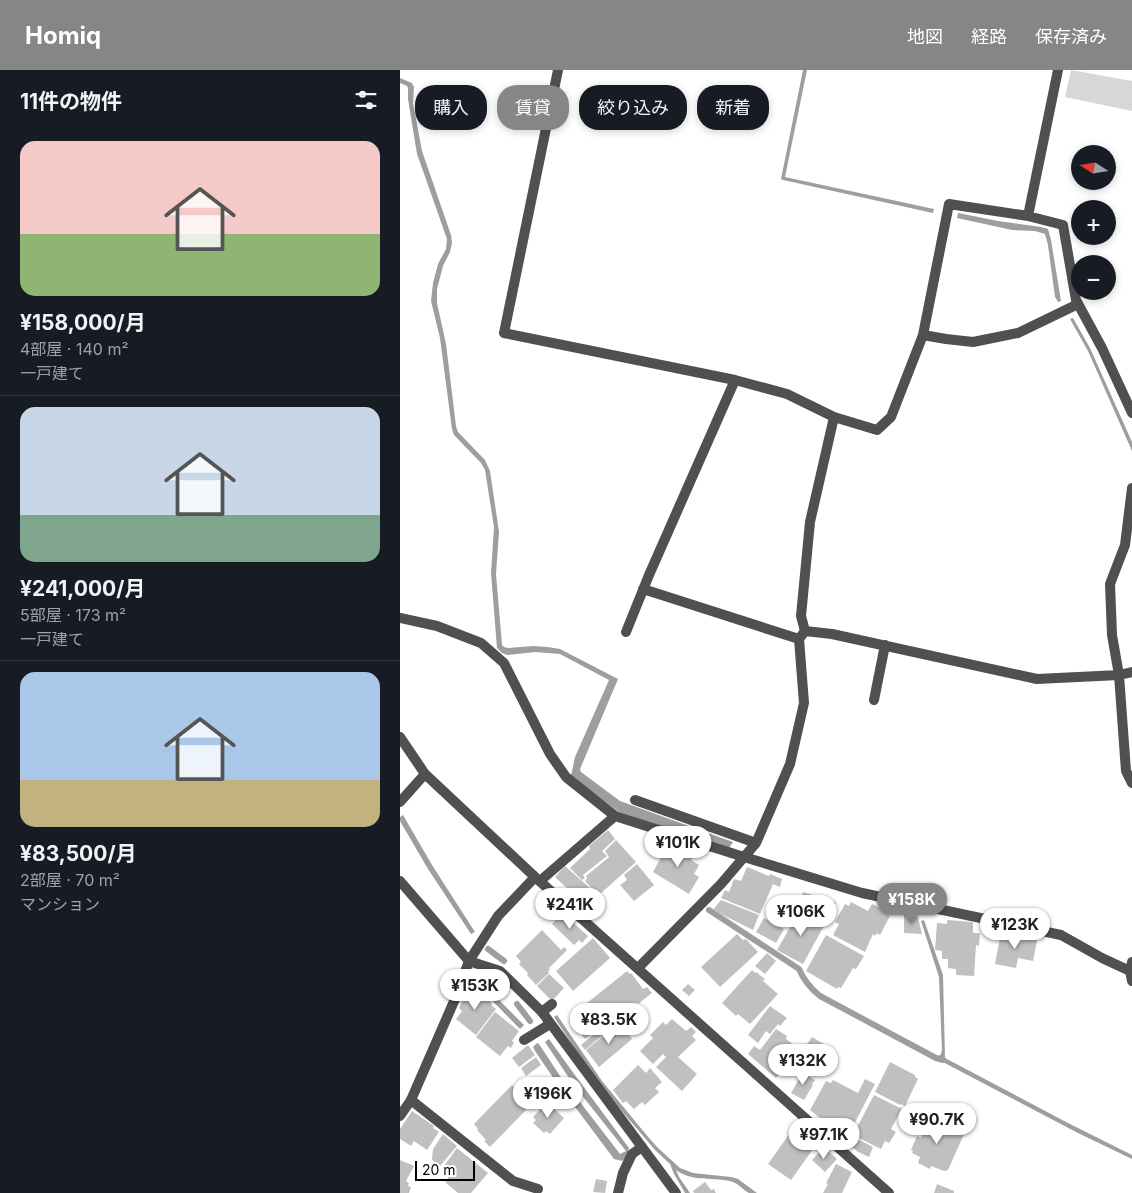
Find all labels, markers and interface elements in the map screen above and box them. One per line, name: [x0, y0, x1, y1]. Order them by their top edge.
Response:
text: Homiq: [25, 21, 101, 50]
text: 地図: [907, 26, 943, 47]
text: 経路: [971, 26, 1007, 47]
text: 保存済み: [1035, 26, 1107, 47]
chip: 購入: [415, 85, 487, 130]
chip: 賃貸: [497, 85, 569, 130]
chip: 絞り込み: [579, 85, 687, 130]
chip: 新着: [697, 85, 769, 130]
icon: filters: [352, 86, 380, 114]
text: 11件の物件: [20, 89, 122, 114]
north arrow: [1071, 145, 1116, 190]
map controls: [1071, 145, 1116, 300]
icon: home: [155, 174, 245, 264]
button: +: [1071, 200, 1116, 245]
button: −: [1071, 255, 1116, 300]
text: ¥158,000/月: [20, 310, 146, 335]
text: 4部屋 · 140 m²: [20, 339, 128, 359]
text: 一戸建て: [20, 363, 84, 383]
icon: home: [155, 439, 245, 529]
text: ¥241,000/月: [20, 576, 145, 601]
text: 5部屋 · 173 m²: [20, 605, 126, 625]
text: 一戸建て: [20, 629, 84, 649]
icon: home: [155, 704, 245, 794]
pin: ¥101K: [643, 826, 713, 868]
text: ¥101K: [655, 832, 701, 852]
text: ¥83,500/月: [20, 841, 137, 866]
text: 2部屋 · 70 m²: [20, 870, 120, 890]
pin: ¥158K: [877, 882, 947, 925]
pin: ¥241K: [535, 888, 605, 930]
text: ¥158K: [888, 889, 936, 909]
text: マンション: [20, 894, 100, 914]
text: ¥241K: [546, 894, 594, 914]
pin: ¥106K: [766, 894, 836, 937]
text: ¥106K: [777, 901, 825, 921]
pin: ¥123K: [980, 908, 1050, 950]
text: ¥123K: [991, 914, 1039, 934]
pin: ¥153K: [440, 968, 510, 1011]
text: ¥153K: [451, 975, 499, 995]
pin: ¥83.5K: [568, 1002, 650, 1045]
text: ¥83.5K: [581, 1009, 637, 1029]
pin: ¥132K: [768, 1044, 838, 1086]
text: ¥132K: [779, 1050, 827, 1070]
pin: ¥196K: [513, 1076, 583, 1119]
text: ¥196K: [524, 1083, 572, 1103]
pin: ¥90.7K: [896, 1102, 978, 1145]
text: ¥90.7K: [909, 1109, 965, 1129]
pin: ¥97.1K: [783, 1118, 865, 1160]
text: ¥97.1K: [800, 1124, 848, 1144]
scale bar: [415, 1158, 475, 1181]
text: 20 m: [422, 1161, 456, 1178]

